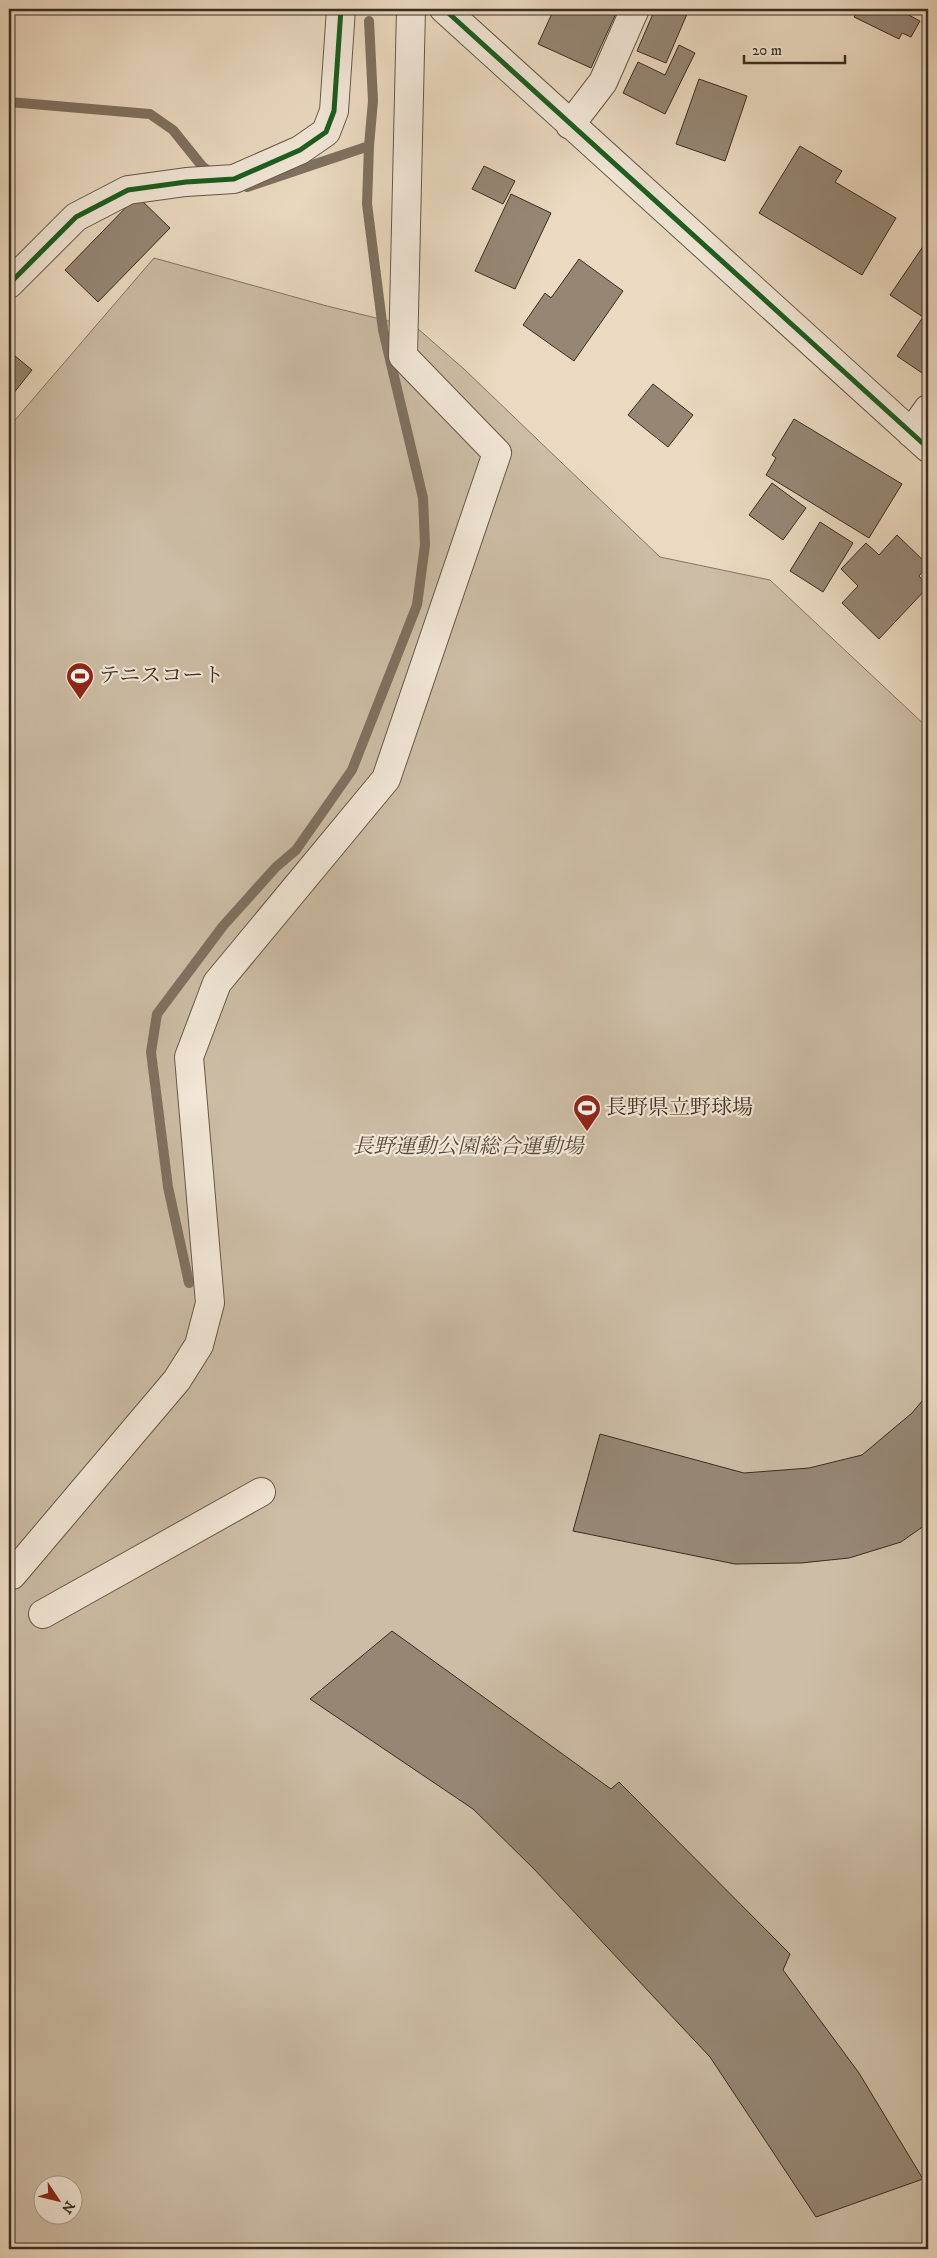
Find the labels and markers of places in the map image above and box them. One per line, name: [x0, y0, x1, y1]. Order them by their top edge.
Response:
sports icon: テニスコート: [65, 661, 95, 700]
place label: テニスコート: [99, 663, 224, 689]
sports icon: 長野県立野球場: [572, 1093, 602, 1132]
place label: 長野県立野球場: [606, 1095, 753, 1121]

